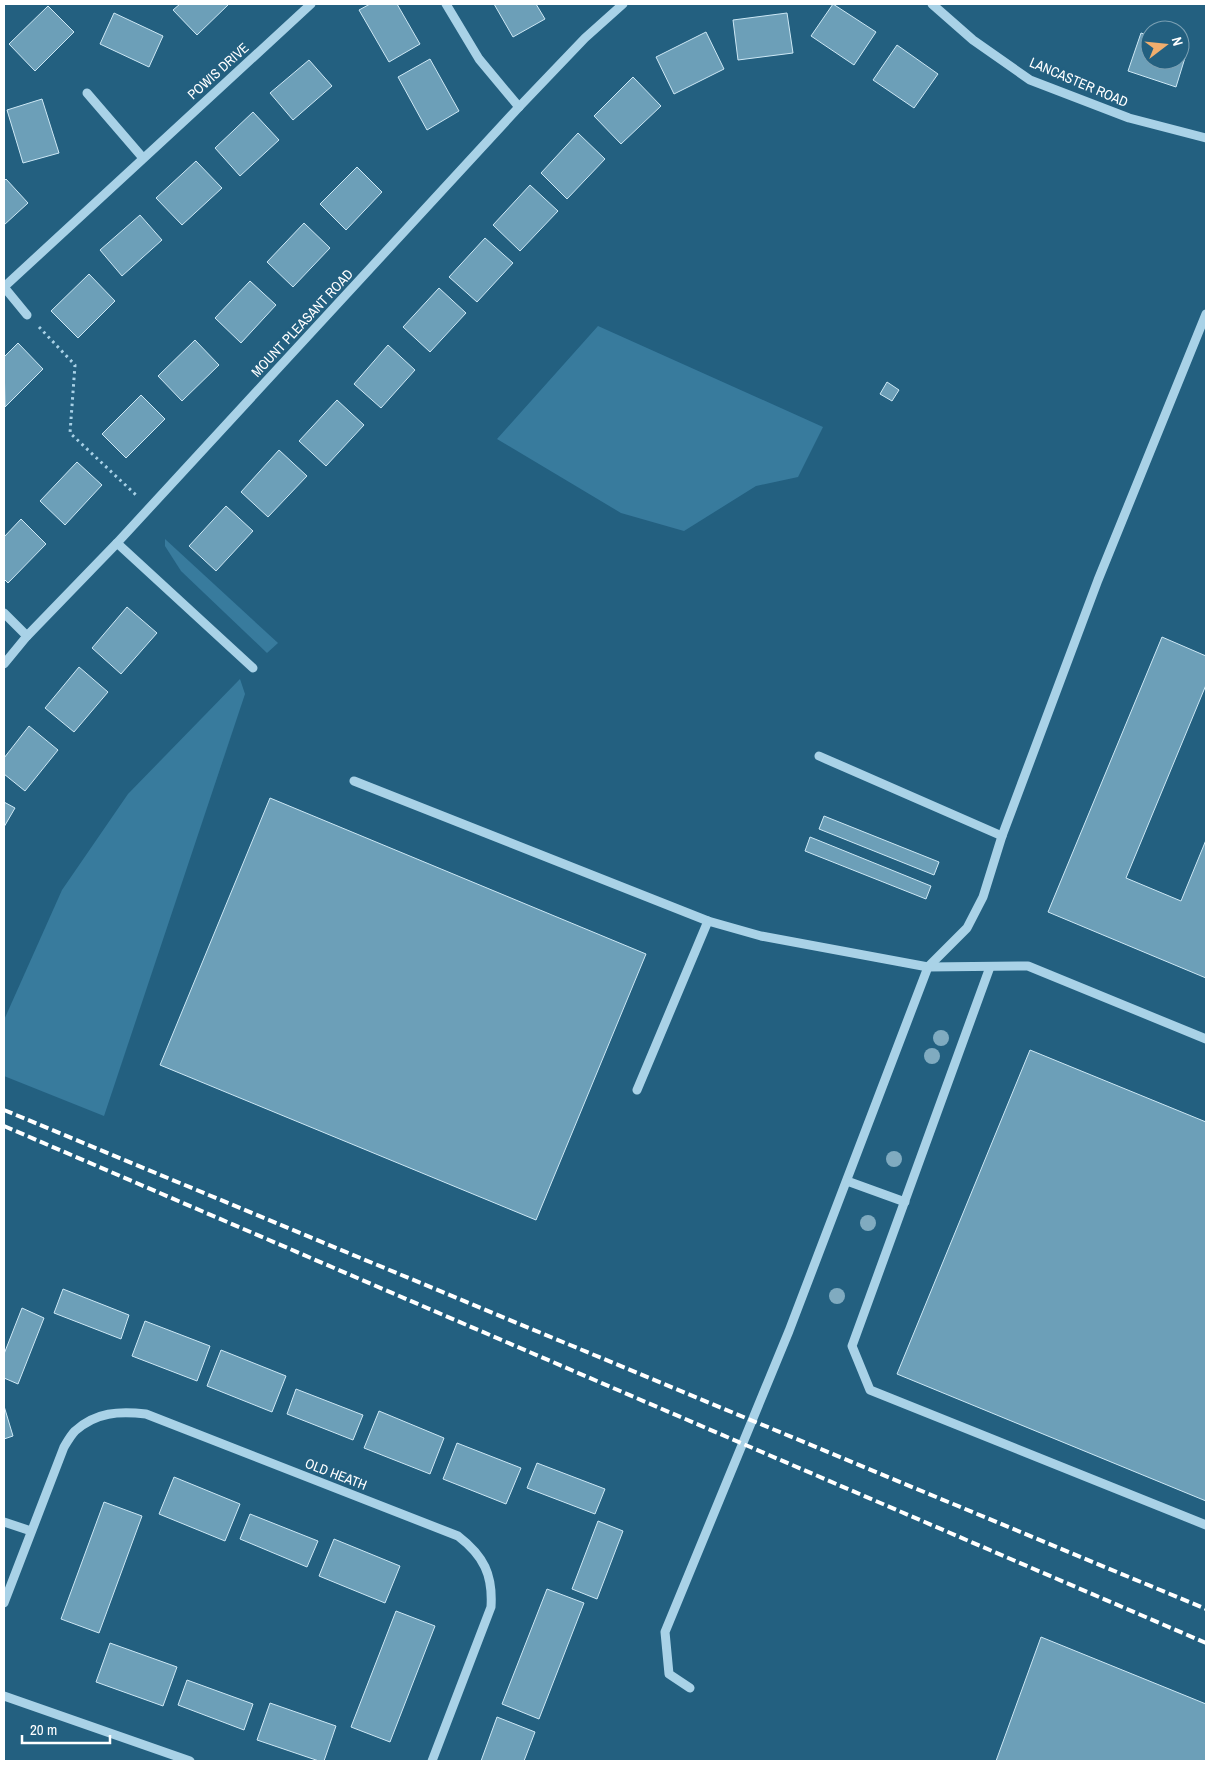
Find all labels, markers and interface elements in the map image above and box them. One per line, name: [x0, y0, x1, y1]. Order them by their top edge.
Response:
north arrow: [1140, 20, 1190, 70]
text: N: [1168, 35, 1187, 48]
street label: POWIS DRIVE: [184, 39, 252, 103]
street label: LANCASTER ROAD: [1027, 53, 1131, 111]
street label: MOUNT PLEASANT ROAD: [247, 265, 357, 381]
street label: OLD HEATH: [302, 1454, 370, 1494]
scale bar: [22, 1712, 110, 1744]
text: 20 m: [30, 1719, 57, 1740]

